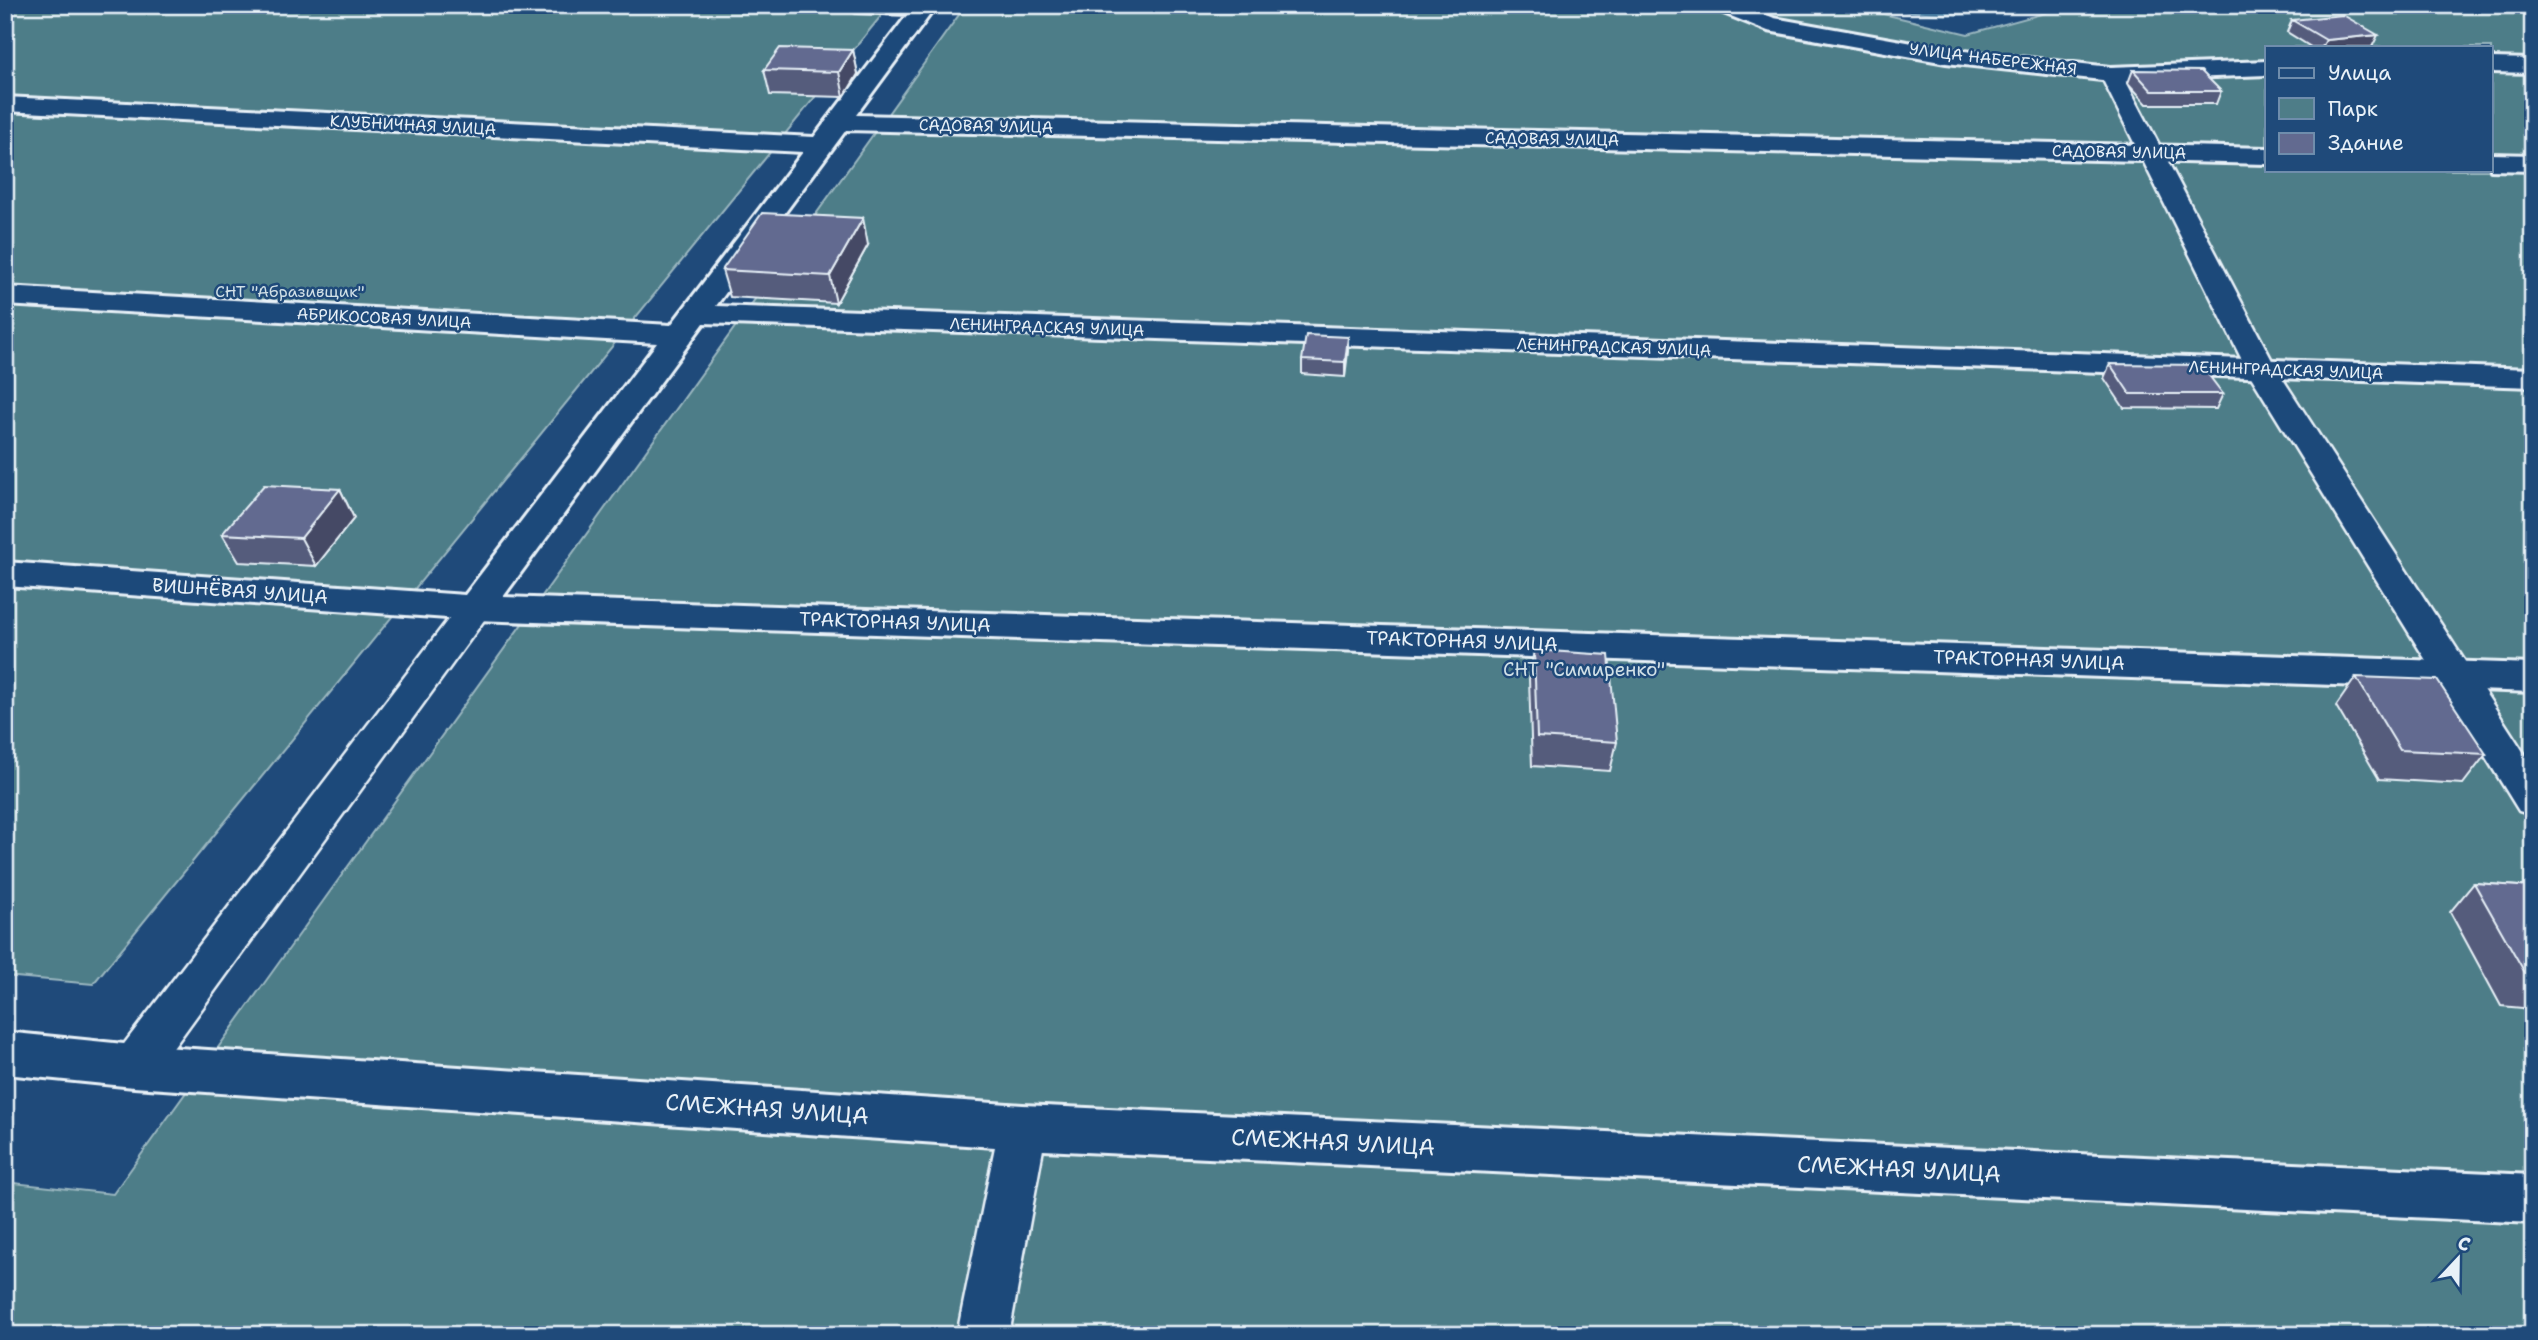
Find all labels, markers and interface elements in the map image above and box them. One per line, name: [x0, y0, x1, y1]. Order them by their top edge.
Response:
street label: УЛИЦА НАБЕРЕЖНАЯ: [1908, 38, 2078, 80]
legend: [2265, 46, 2492, 172]
text: Улица: [2328, 59, 2391, 87]
text: Парк: [2328, 95, 2378, 123]
street label: КЛУБНИЧНАЯ УЛИЦА: [329, 110, 497, 140]
street label: САДОВАЯ УЛИЦА: [919, 114, 1053, 138]
street label: САДОВАЯ УЛИЦА: [1485, 127, 1619, 151]
text: Здание: [2328, 129, 2404, 157]
street label: САДОВАЯ УЛИЦА: [2052, 140, 2186, 164]
park label: СНТ "Абразивщик": [215, 281, 365, 302]
street label: АБРИКОСОВАЯ УЛИЦА: [296, 303, 472, 333]
street label: ЛЕНИНГРАДСКАЯ УЛИЦА: [949, 313, 1145, 341]
street label: ЛЕНИНГРАДСКАЯ УЛИЦА: [1516, 333, 1712, 361]
street label: ЛЕНИНГРАДСКАЯ УЛИЦА: [2188, 356, 2384, 384]
street label: ВИШНЁВАЯ УЛИЦА: [151, 572, 329, 610]
street label: ТРАКТОРНАЯ УЛИЦА: [799, 606, 991, 638]
street label: ТРАКТОРНАЯ УЛИЦА: [1366, 625, 1558, 657]
street label: ТРАКТОРНАЯ УЛИЦА: [1933, 644, 2125, 676]
park label: СНТ "Симиренко": [1503, 657, 1665, 682]
street label: СМЕЖНАЯ УЛИЦА: [664, 1087, 870, 1131]
street label: СМЕЖНАЯ УЛИЦА: [1230, 1122, 1436, 1162]
street label: СМЕЖНАЯ УЛИЦА: [1796, 1149, 2002, 1189]
north arrow: [2422, 1224, 2492, 1294]
text: С: [2454, 1230, 2474, 1257]

